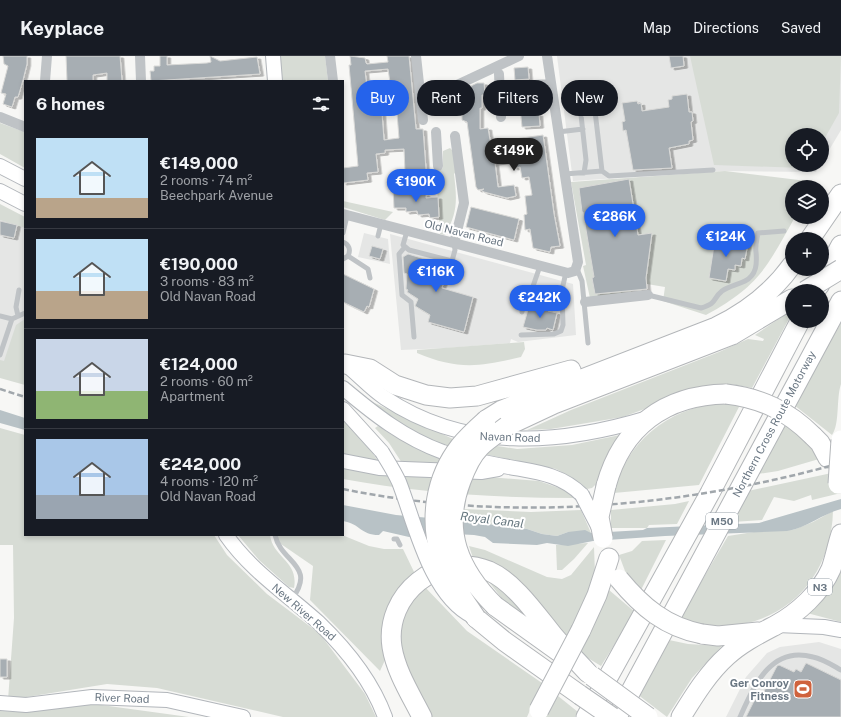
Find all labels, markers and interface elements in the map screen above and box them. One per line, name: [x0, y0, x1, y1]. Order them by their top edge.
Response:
text: Keyplace: [20, 17, 104, 39]
text: Map: [643, 20, 671, 36]
text: Directions: [693, 20, 759, 36]
text: Saved: [781, 20, 821, 36]
chip: Buy: [356, 80, 409, 116]
chip: Rent: [417, 80, 475, 116]
chip: Filters: [483, 80, 553, 116]
chip: New: [561, 80, 618, 116]
icon: filters: [310, 93, 332, 115]
text: 6 homes: [36, 94, 105, 114]
map controls: [785, 128, 829, 328]
button: locate: [785, 128, 829, 172]
pin: €149K: [486, 138, 542, 172]
text: €149K: [494, 143, 534, 158]
text: €149,000: [160, 153, 238, 173]
icon: home: [68, 154, 116, 202]
pin: €190K: [388, 169, 444, 203]
text: 2 rooms · 74 m²: [160, 173, 252, 188]
text: €190K: [396, 174, 436, 189]
button: layers: [785, 180, 829, 224]
text: Beechpark Avenue: [160, 188, 273, 203]
pin: €286K: [587, 204, 643, 238]
text: €286K: [593, 209, 637, 224]
street label: Old Navan Road: [423, 217, 505, 249]
pin: €124K: [698, 224, 754, 258]
text: €124K: [706, 229, 746, 244]
button: +: [785, 232, 829, 276]
text: €190,000: [160, 254, 238, 274]
icon: home: [68, 255, 116, 303]
pin: €116K: [408, 259, 464, 293]
text: €116K: [417, 264, 455, 279]
text: 3 rooms · 83 m²: [160, 274, 254, 289]
button: −: [785, 284, 829, 328]
pin: €242K: [512, 285, 568, 319]
text: Old Navan Road: [160, 289, 256, 304]
text: €242K: [519, 290, 561, 305]
street label: Northern Cross Route Motorway: [730, 349, 818, 499]
text: €124,000: [160, 354, 238, 374]
icon: home: [68, 355, 116, 403]
text: 2 rooms · 60 m²: [160, 374, 253, 389]
text: Apartment: [160, 389, 225, 404]
street label: Navan Road: [479, 430, 541, 444]
text: €242,000: [160, 454, 241, 474]
icon: home: [68, 455, 116, 503]
text: 4 rooms · 120 m²: [160, 474, 258, 489]
text: Old Navan Road: [160, 489, 256, 504]
water label: Royal Canal: [459, 509, 525, 531]
road number: M50: [706, 513, 738, 529]
road number: N3: [808, 579, 832, 595]
street label: New River Road: [270, 581, 338, 643]
place label: Ger Conroy Fitness: [730, 677, 790, 702]
sports icon: Ger Conroy Fitness: [792, 678, 814, 700]
street label: River Road: [94, 691, 150, 705]

